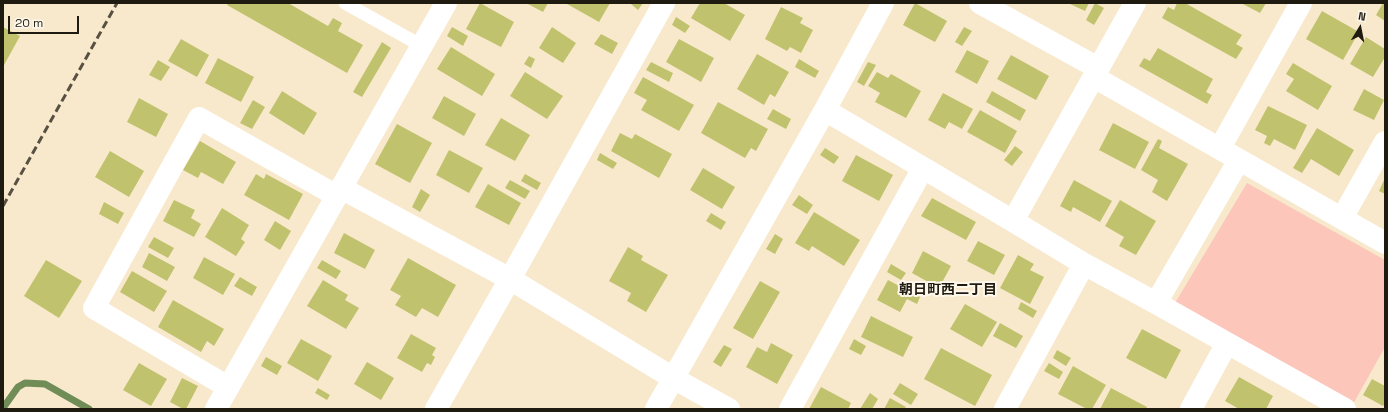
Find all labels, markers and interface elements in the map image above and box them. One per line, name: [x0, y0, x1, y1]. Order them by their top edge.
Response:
scale bar: [10, 8, 81, 34]
north arrow: [1340, 8, 1380, 48]
text: N: [1357, 9, 1367, 24]
text: 20 m: [15, 15, 43, 31]
district label: 朝日町西二丁目: [899, 282, 997, 298]

